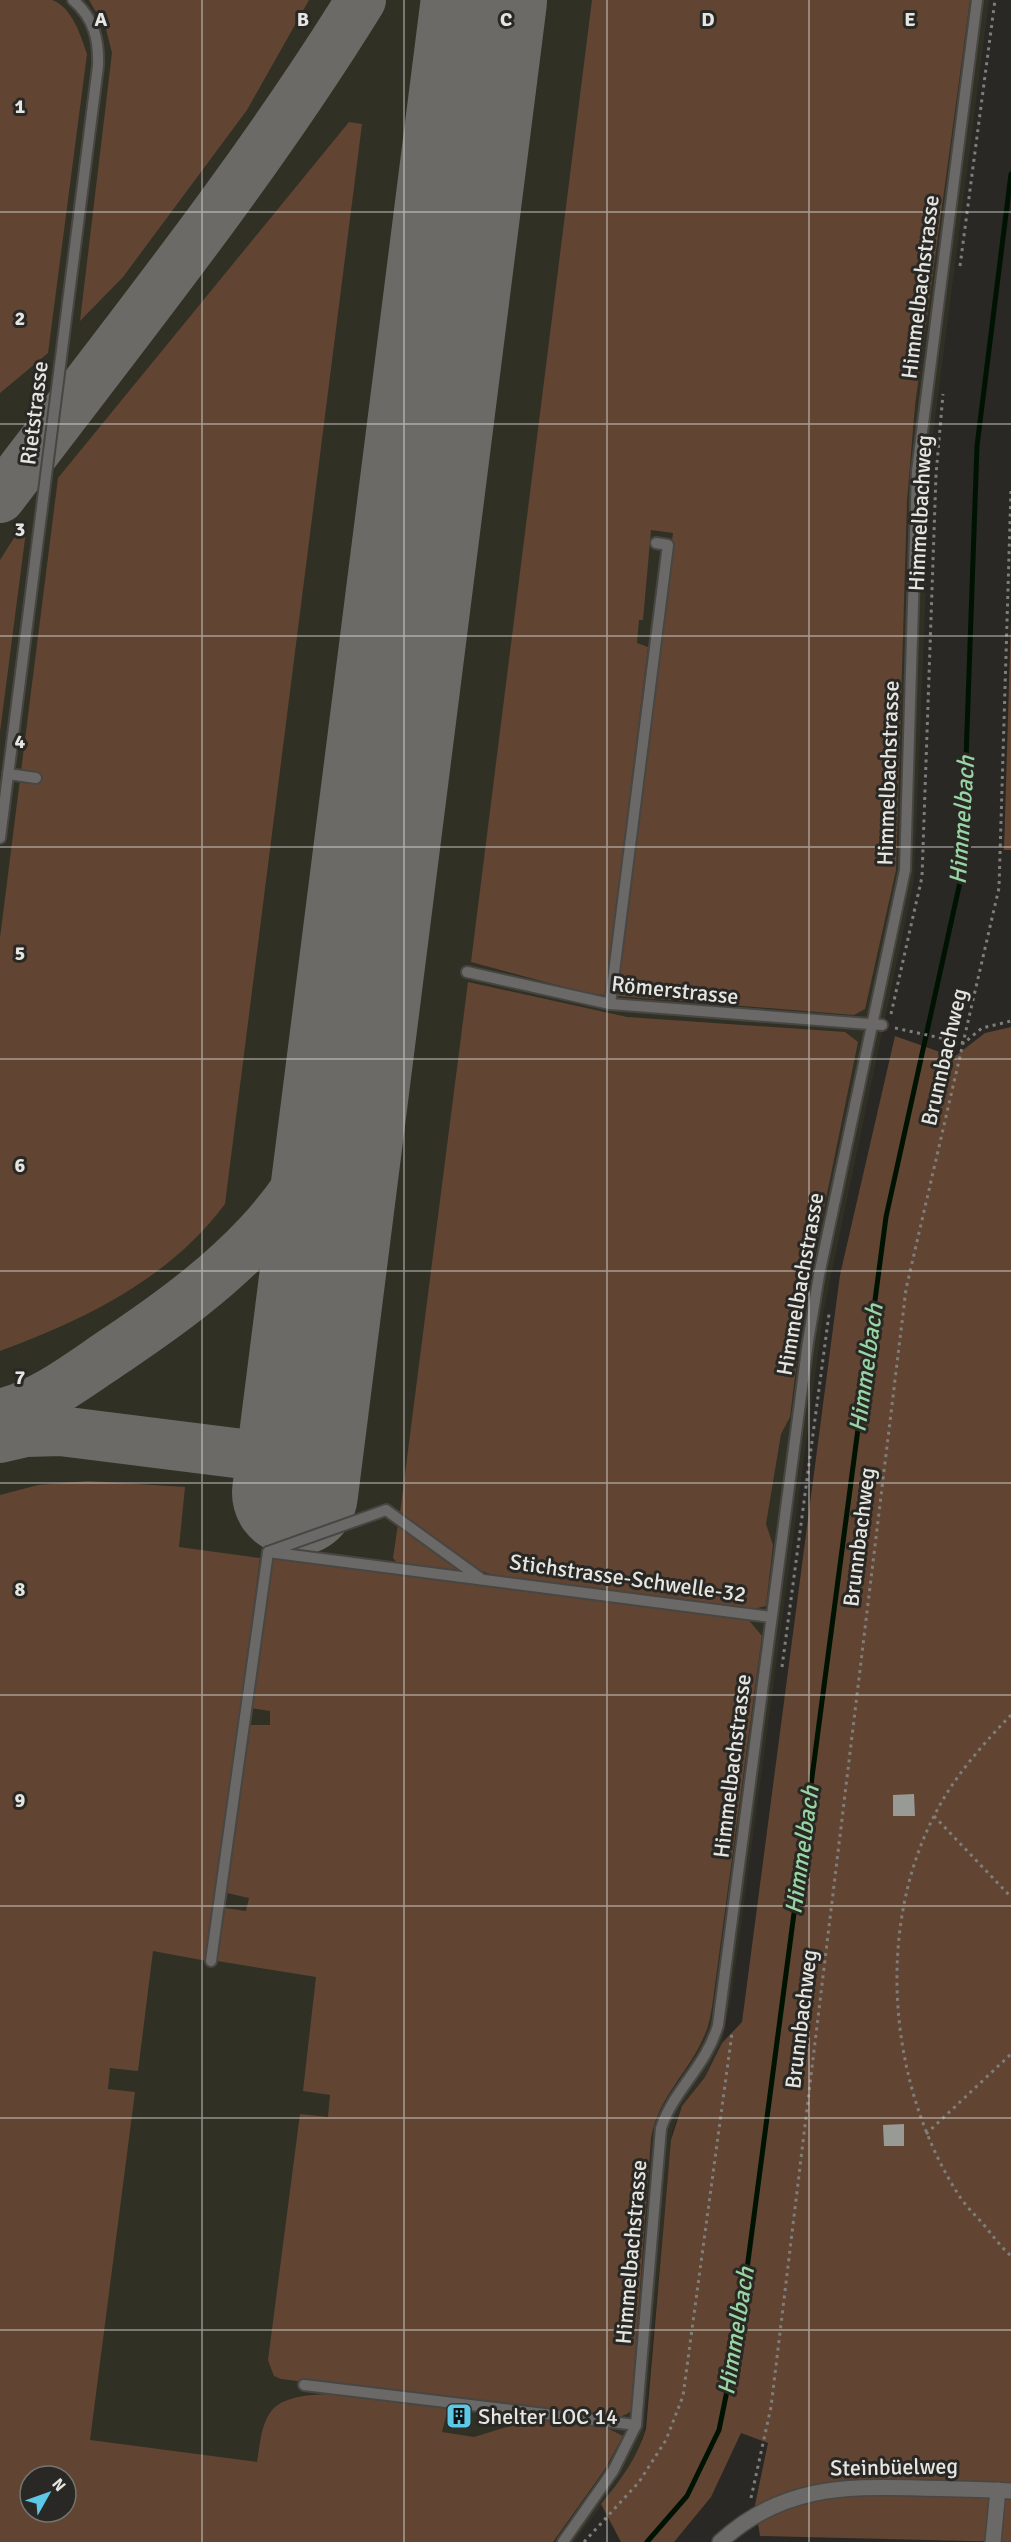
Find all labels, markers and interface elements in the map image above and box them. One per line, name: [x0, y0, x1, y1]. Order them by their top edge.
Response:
text: A: [95, 7, 108, 32]
text: B: [297, 7, 309, 32]
text: C: [500, 7, 512, 32]
text: D: [701, 7, 715, 32]
text: E: [904, 7, 916, 32]
text: 1: [15, 94, 26, 119]
street label: Himmelbachstrasse: [895, 194, 945, 380]
text: 2: [15, 306, 25, 331]
street label: Rietstrasse: [14, 359, 54, 467]
street label: Himmelbachweg: [902, 434, 938, 592]
text: 3: [15, 517, 25, 542]
street label: Himmelbachstrasse: [871, 680, 905, 866]
text: 4: [15, 729, 26, 754]
water label: Himmelbach: [943, 754, 982, 885]
text: 5: [15, 941, 25, 966]
street label: Römerstrasse: [610, 970, 740, 1010]
street label: Brunnbachweg: [915, 986, 973, 1128]
text: 6: [15, 1153, 26, 1178]
street label: Himmelbachstrasse: [771, 1191, 829, 1377]
water label: Himmelbach: [842, 1301, 890, 1434]
text: 7: [15, 1365, 26, 1390]
street label: Brunnbachweg: [837, 1466, 881, 1608]
street label: Stichstrasse-Schwelle-32: [508, 1548, 748, 1608]
text: 8: [15, 1577, 26, 1602]
street label: Himmelbachstrasse: [707, 1673, 757, 1859]
water label: Himmelbach: [778, 1783, 826, 1916]
text: 9: [15, 1788, 26, 1813]
street label: Brunnbachweg: [779, 1948, 823, 2090]
street label: Himmelbachstrasse: [609, 2159, 653, 2345]
water label: Himmelbach: [711, 2264, 761, 2397]
building icon: Shelter LOC 14: [444, 2401, 474, 2431]
place label: Shelter LOC 14: [478, 2403, 618, 2430]
street label: Steinbüelweg: [830, 2452, 958, 2482]
north arrow: [18, 2464, 78, 2524]
text: N: [47, 2474, 70, 2496]

